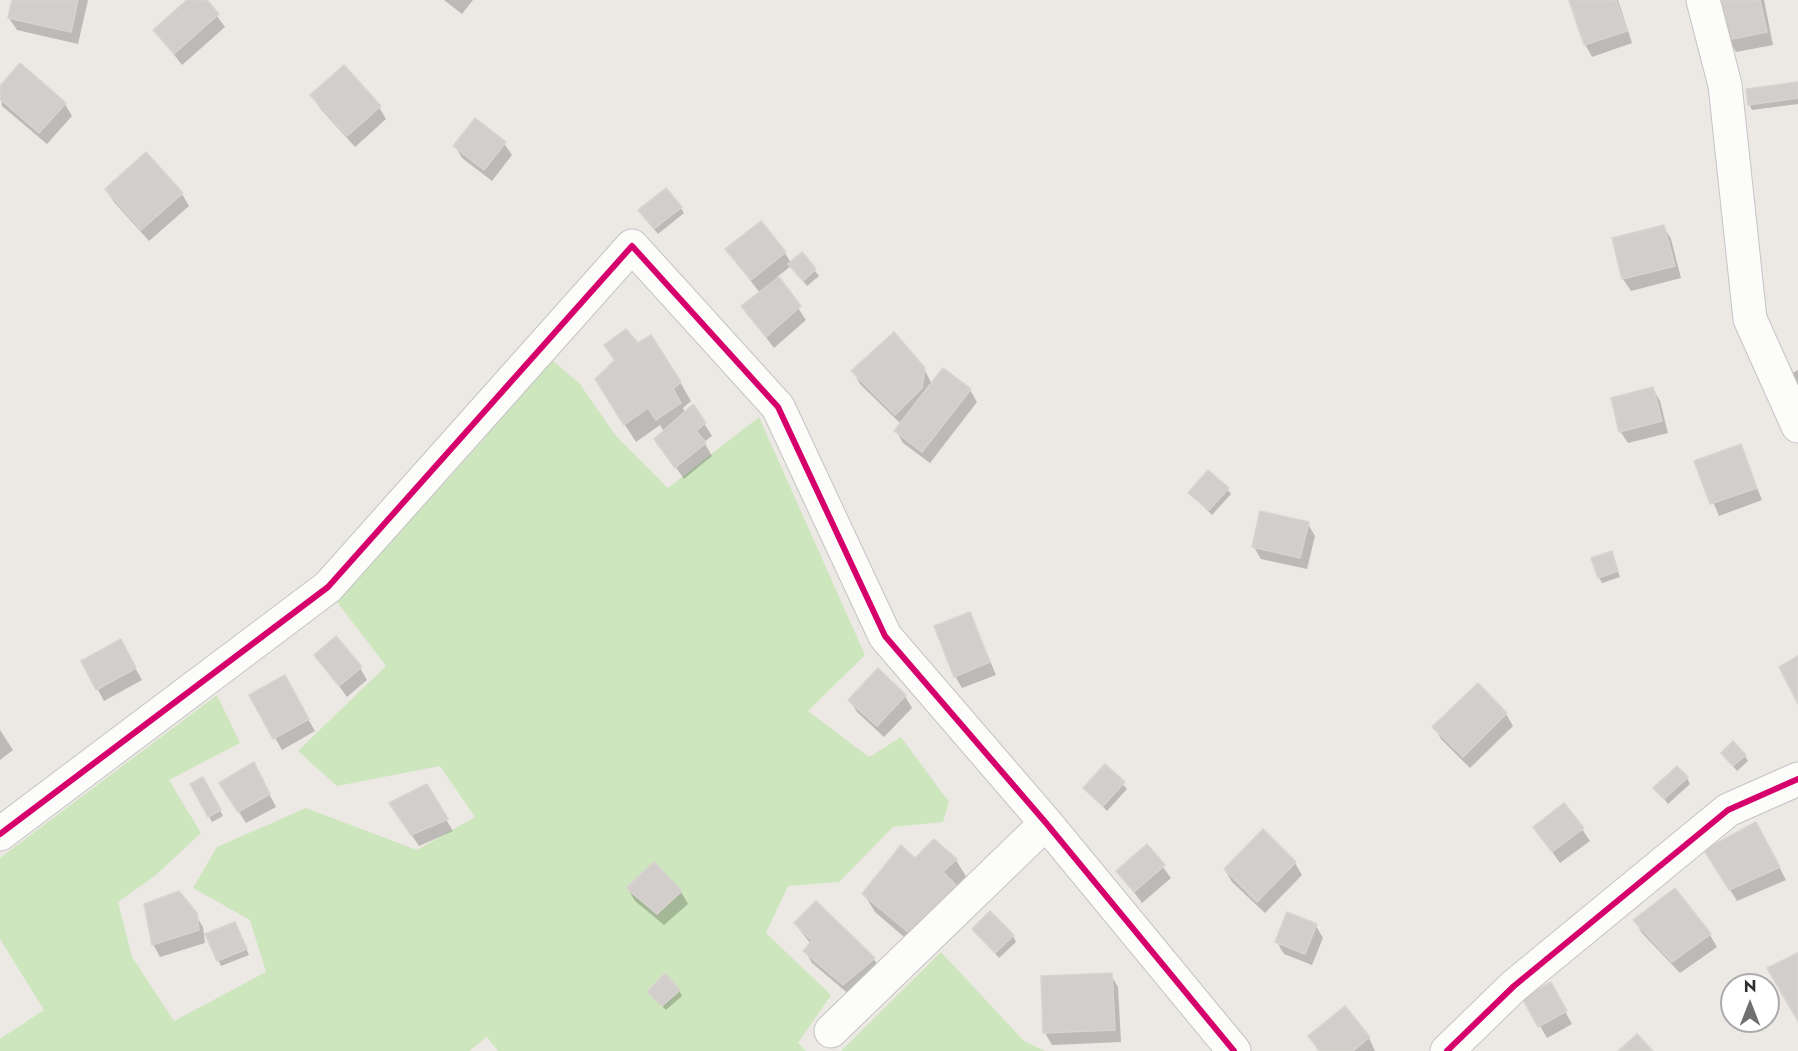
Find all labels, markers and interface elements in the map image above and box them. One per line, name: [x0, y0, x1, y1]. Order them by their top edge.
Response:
north arrow: [1720, 973, 1780, 1033]
text: N: [1744, 975, 1756, 998]

